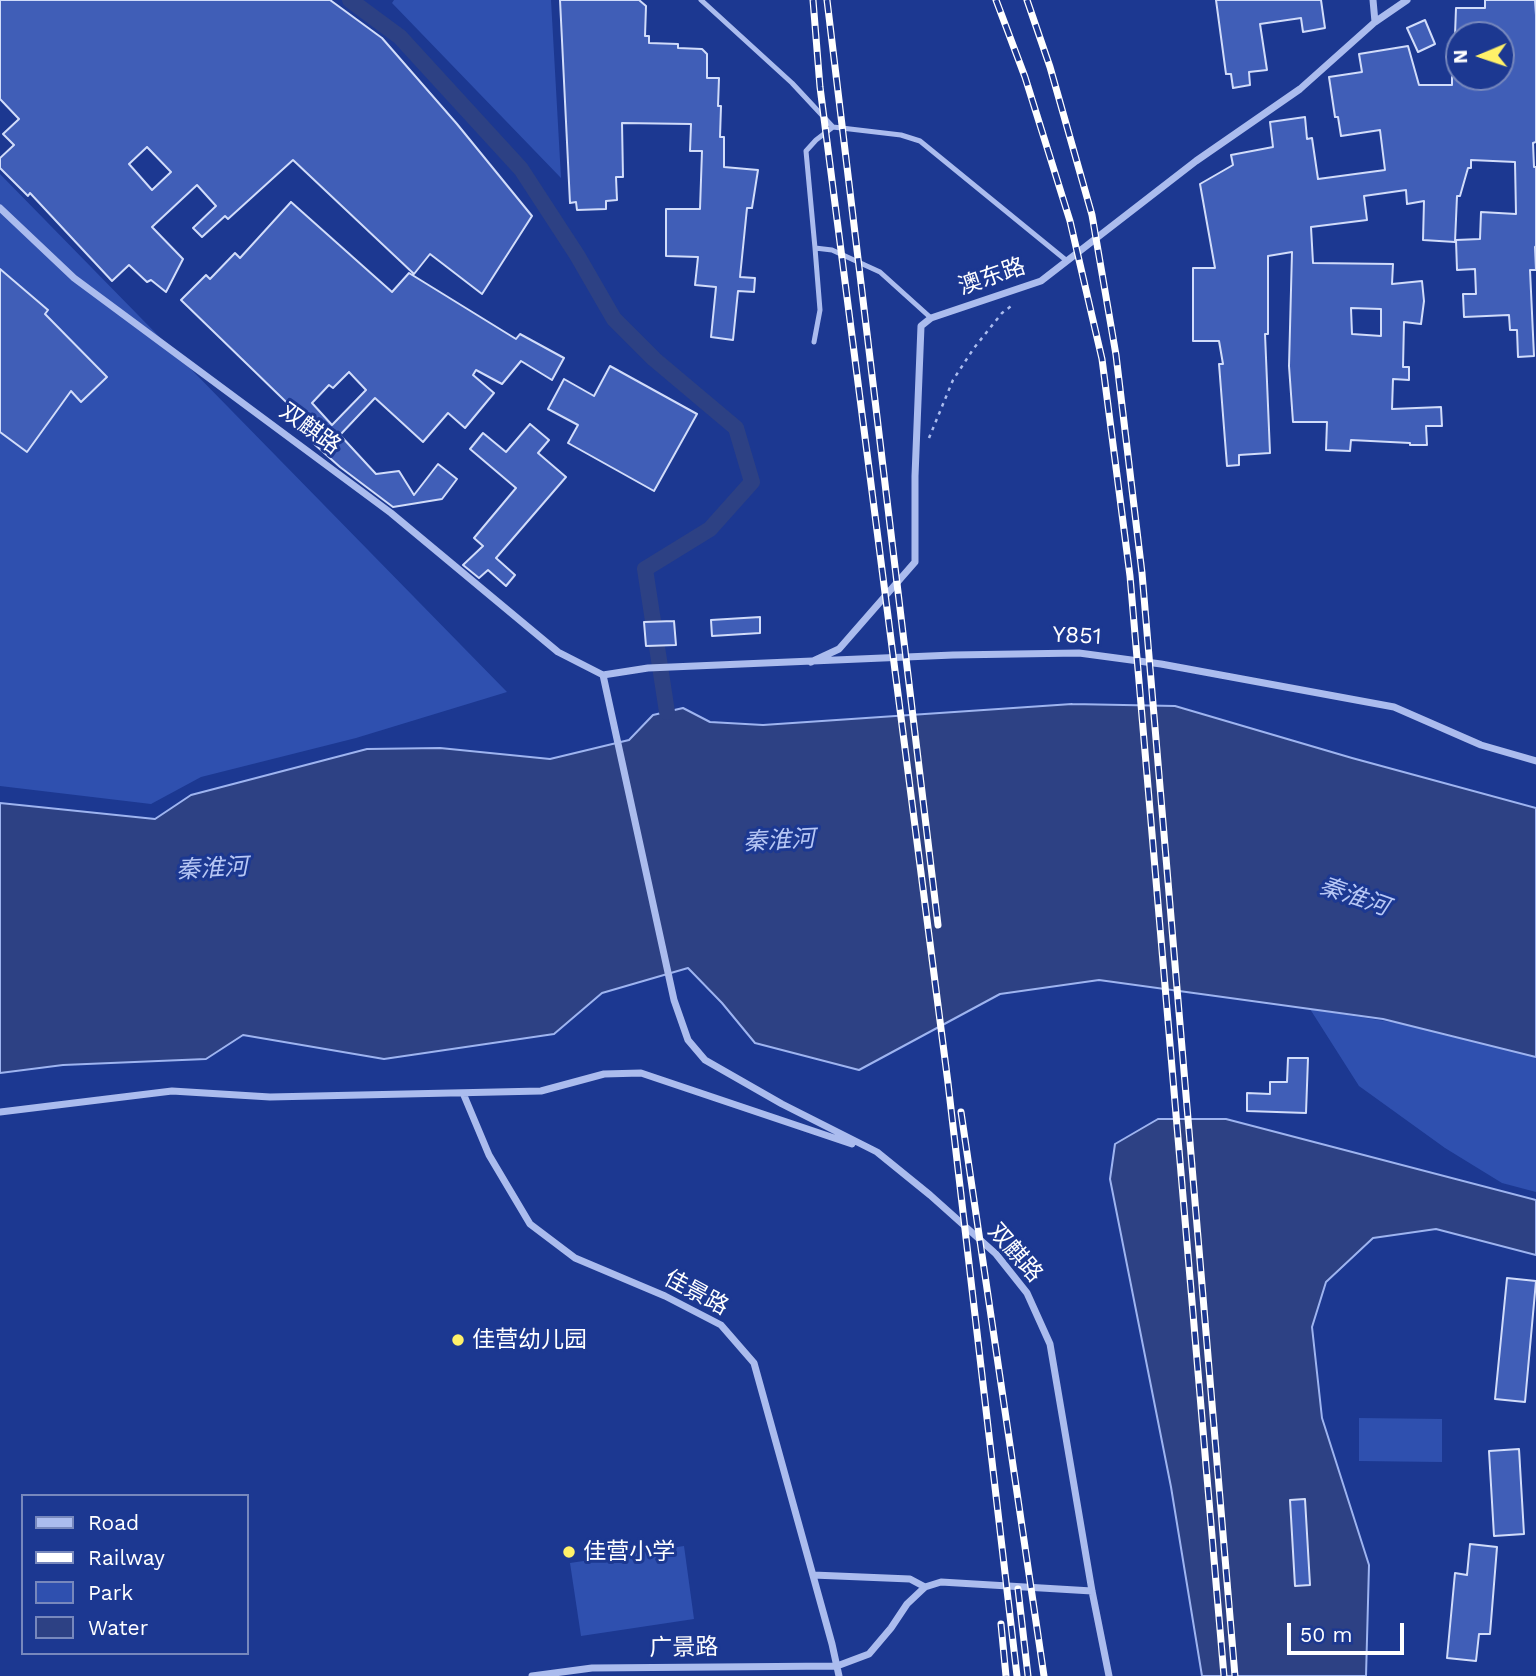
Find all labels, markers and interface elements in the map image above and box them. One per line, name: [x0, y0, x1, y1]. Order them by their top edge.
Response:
north arrow: [1445, 21, 1515, 91]
text: N: [1449, 49, 1472, 64]
street label: 澳东路: [955, 253, 1029, 301]
street label: 双麒路: [274, 398, 346, 460]
street label: Y851: [1052, 621, 1102, 651]
water label: 秦淮河: [742, 825, 816, 857]
water label: 秦淮河: [175, 853, 249, 885]
water label: 秦淮河: [1315, 872, 1393, 922]
street label: 双麒路: [982, 1218, 1048, 1288]
street label: 佳景路: [659, 1265, 733, 1321]
place label: 佳营幼儿园: [472, 1326, 587, 1354]
marker: 佳营幼儿园: [450, 1332, 466, 1348]
legend: [21, 1494, 248, 1655]
text: Road: [88, 1510, 139, 1535]
place label: 佳营小学: [583, 1538, 675, 1566]
marker: 佳营小学: [561, 1544, 577, 1560]
text: Railway: [88, 1545, 165, 1570]
text: Park: [88, 1580, 133, 1605]
scale bar: [1291, 1610, 1408, 1654]
text: Water: [88, 1615, 148, 1640]
text: 50 m: [1300, 1622, 1352, 1647]
street label: 广景路: [649, 1634, 719, 1662]

